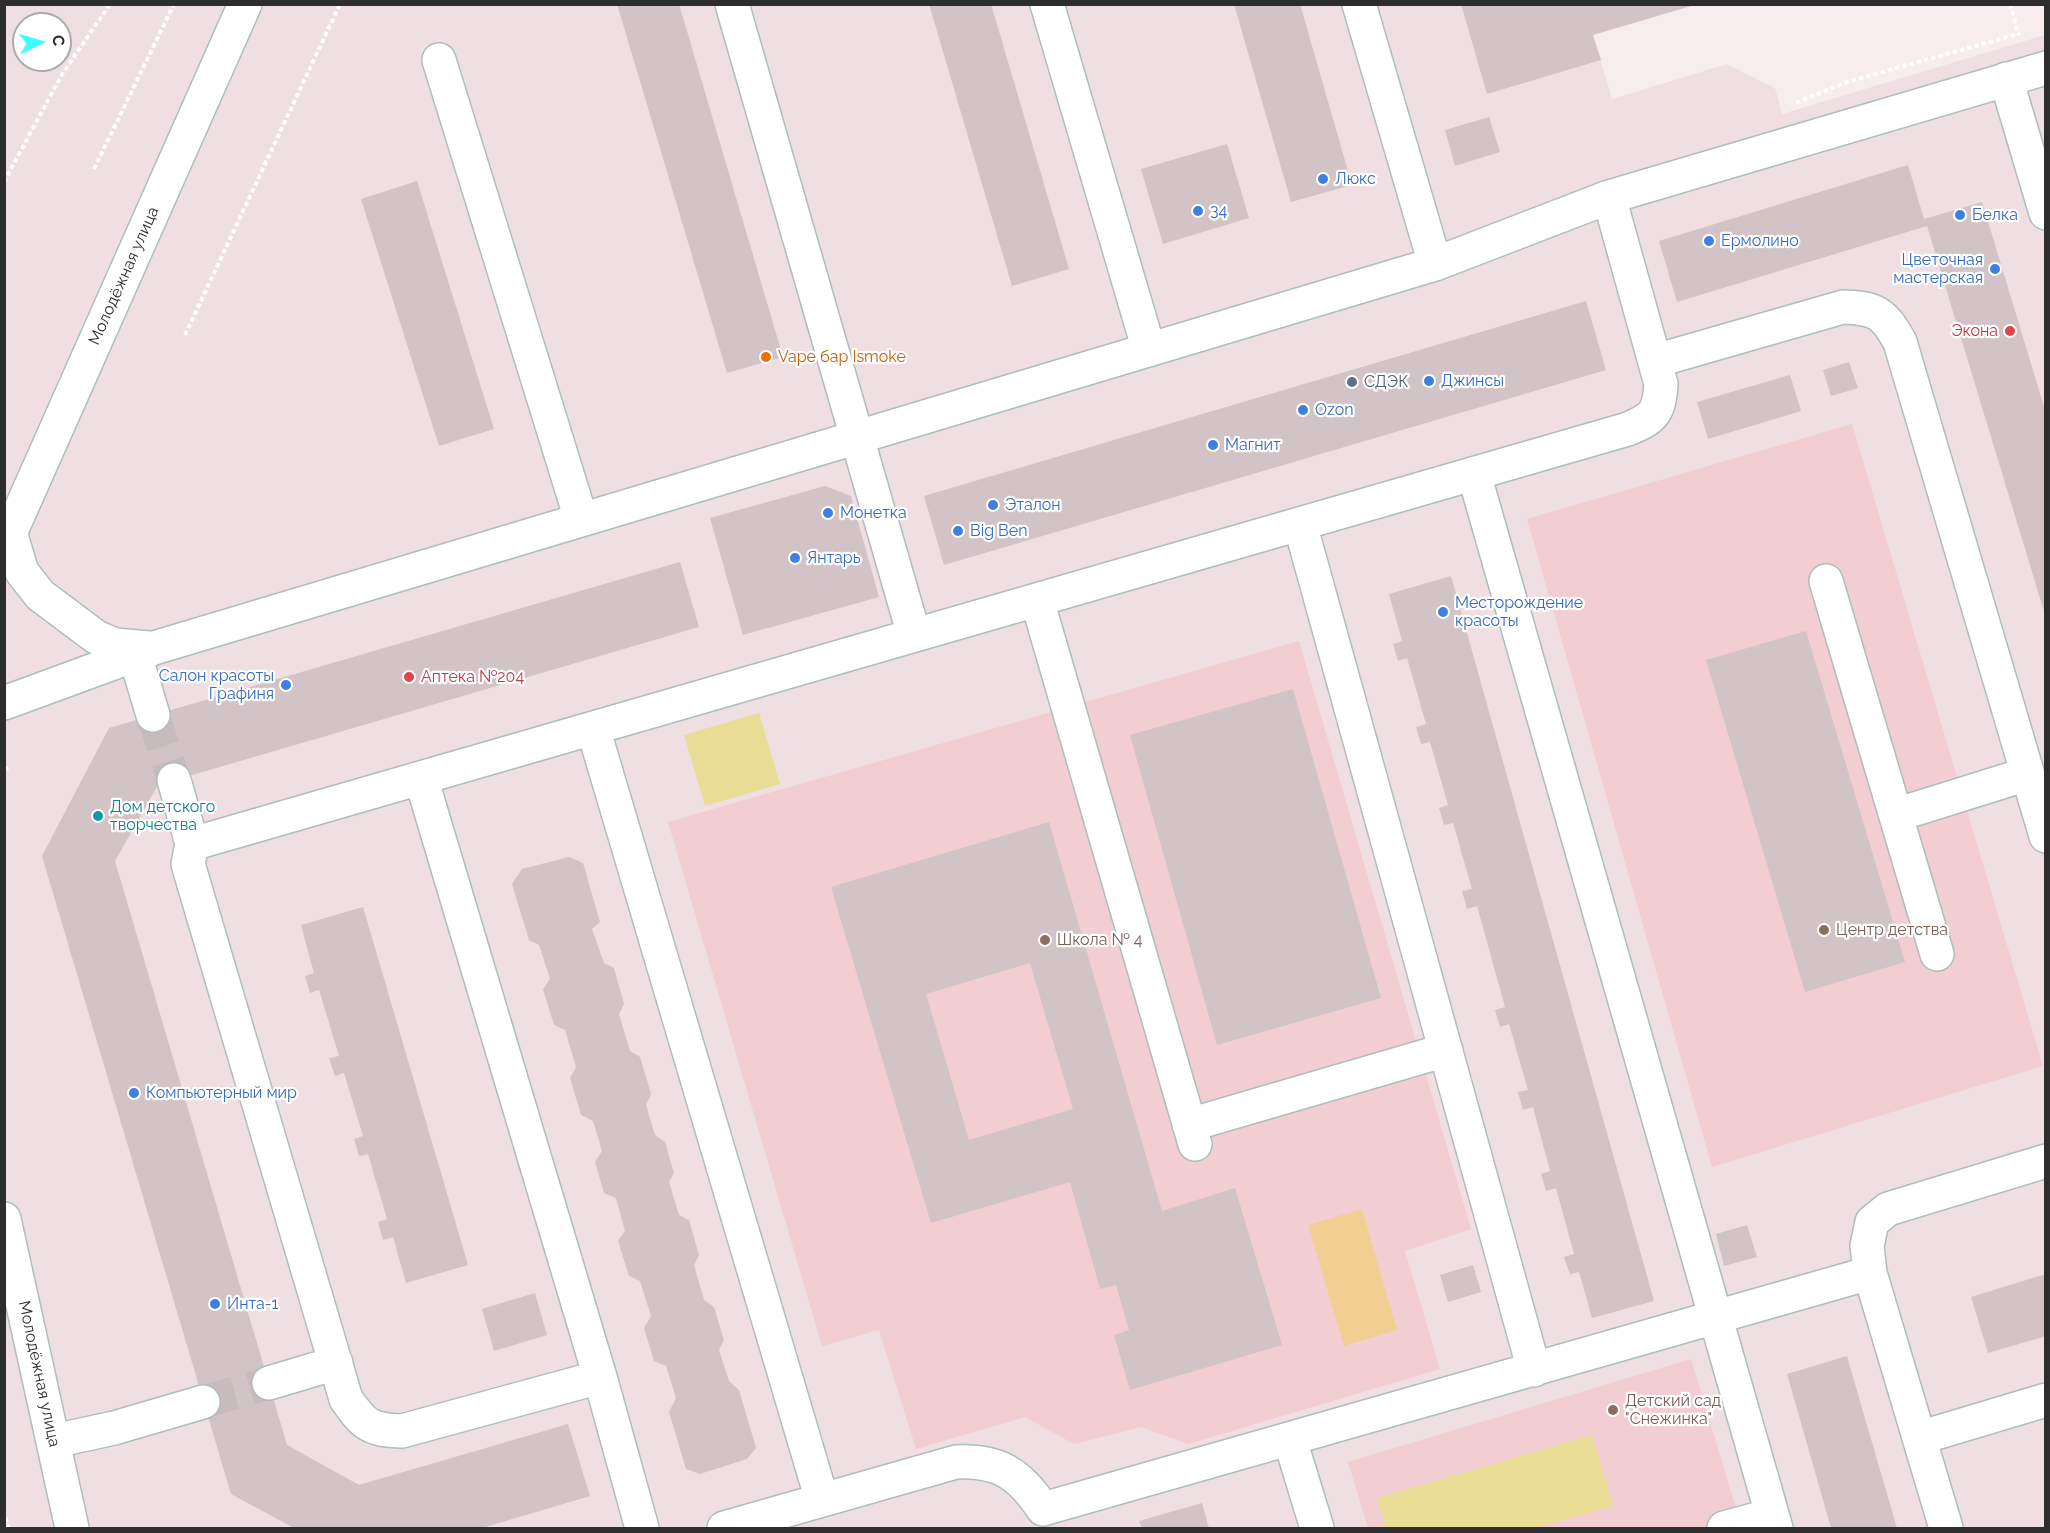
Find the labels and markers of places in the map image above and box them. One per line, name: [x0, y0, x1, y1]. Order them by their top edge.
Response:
place label: Люкс: [1335, 169, 1376, 189]
marker: Люкс: [1316, 172, 1330, 186]
place label: 34: [1210, 201, 1227, 221]
marker: 34: [1191, 204, 1205, 218]
place label: Белка: [1972, 205, 2018, 225]
marker: Белка: [1953, 208, 1967, 222]
place label: Ермолино: [1721, 231, 1799, 251]
marker: Ермолино: [1702, 234, 1716, 248]
place label: Цветочная мастерская: [1893, 250, 1983, 288]
marker: Цветочная мастерская: [1988, 262, 2002, 276]
place label: Экона: [1951, 321, 1998, 341]
marker: Экона: [2003, 324, 2017, 338]
place label: Vape бар Ismoke: [778, 347, 906, 367]
marker: Vape бар Ismoke: [759, 350, 773, 364]
place label: Джинсы: [1441, 371, 1504, 391]
place label: СДЭК: [1364, 372, 1408, 392]
marker: Джинсы: [1422, 374, 1436, 388]
marker: СДЭК: [1345, 375, 1359, 389]
place label: Ozon: [1315, 400, 1354, 420]
marker: Ozon: [1296, 403, 1310, 417]
place label: Магнит: [1225, 435, 1281, 455]
marker: Магнит: [1206, 438, 1220, 452]
place label: Эталон: [1005, 495, 1061, 515]
marker: Эталон: [986, 498, 1000, 512]
place label: Монетка: [840, 503, 907, 523]
marker: Монетка: [821, 506, 835, 520]
place label: Big Ben: [970, 521, 1027, 541]
marker: Big Ben: [951, 524, 965, 538]
place label: Янтарь: [807, 548, 861, 568]
marker: Янтарь: [788, 551, 802, 565]
place label: Месторождение красоты: [1455, 593, 1583, 631]
marker: Месторождение красоты: [1436, 605, 1450, 619]
place label: Салон красоты Графиня: [159, 666, 274, 704]
place label: Аптека №204: [421, 667, 524, 687]
marker: Аптека №204: [402, 670, 416, 684]
marker: Салон красоты Графиня: [279, 678, 293, 692]
place label: Дом детского творчества: [110, 797, 215, 835]
marker: Дом детского творчества: [91, 809, 105, 823]
place label: Центр детства: [1836, 920, 1948, 940]
marker: Центр детства: [1817, 923, 1831, 937]
place label: Школа № 4: [1057, 930, 1143, 950]
marker: Школа № 4: [1038, 933, 1052, 947]
place label: Компьютерный мир: [146, 1083, 297, 1103]
marker: Компьютерный мир: [127, 1086, 141, 1100]
place label: Инта-1: [227, 1294, 278, 1314]
marker: Инта-1: [208, 1297, 222, 1311]
place label: Детский сад "Снежинка": [1625, 1391, 1721, 1429]
marker: Детский сад "Снежинка": [1606, 1403, 1620, 1417]

